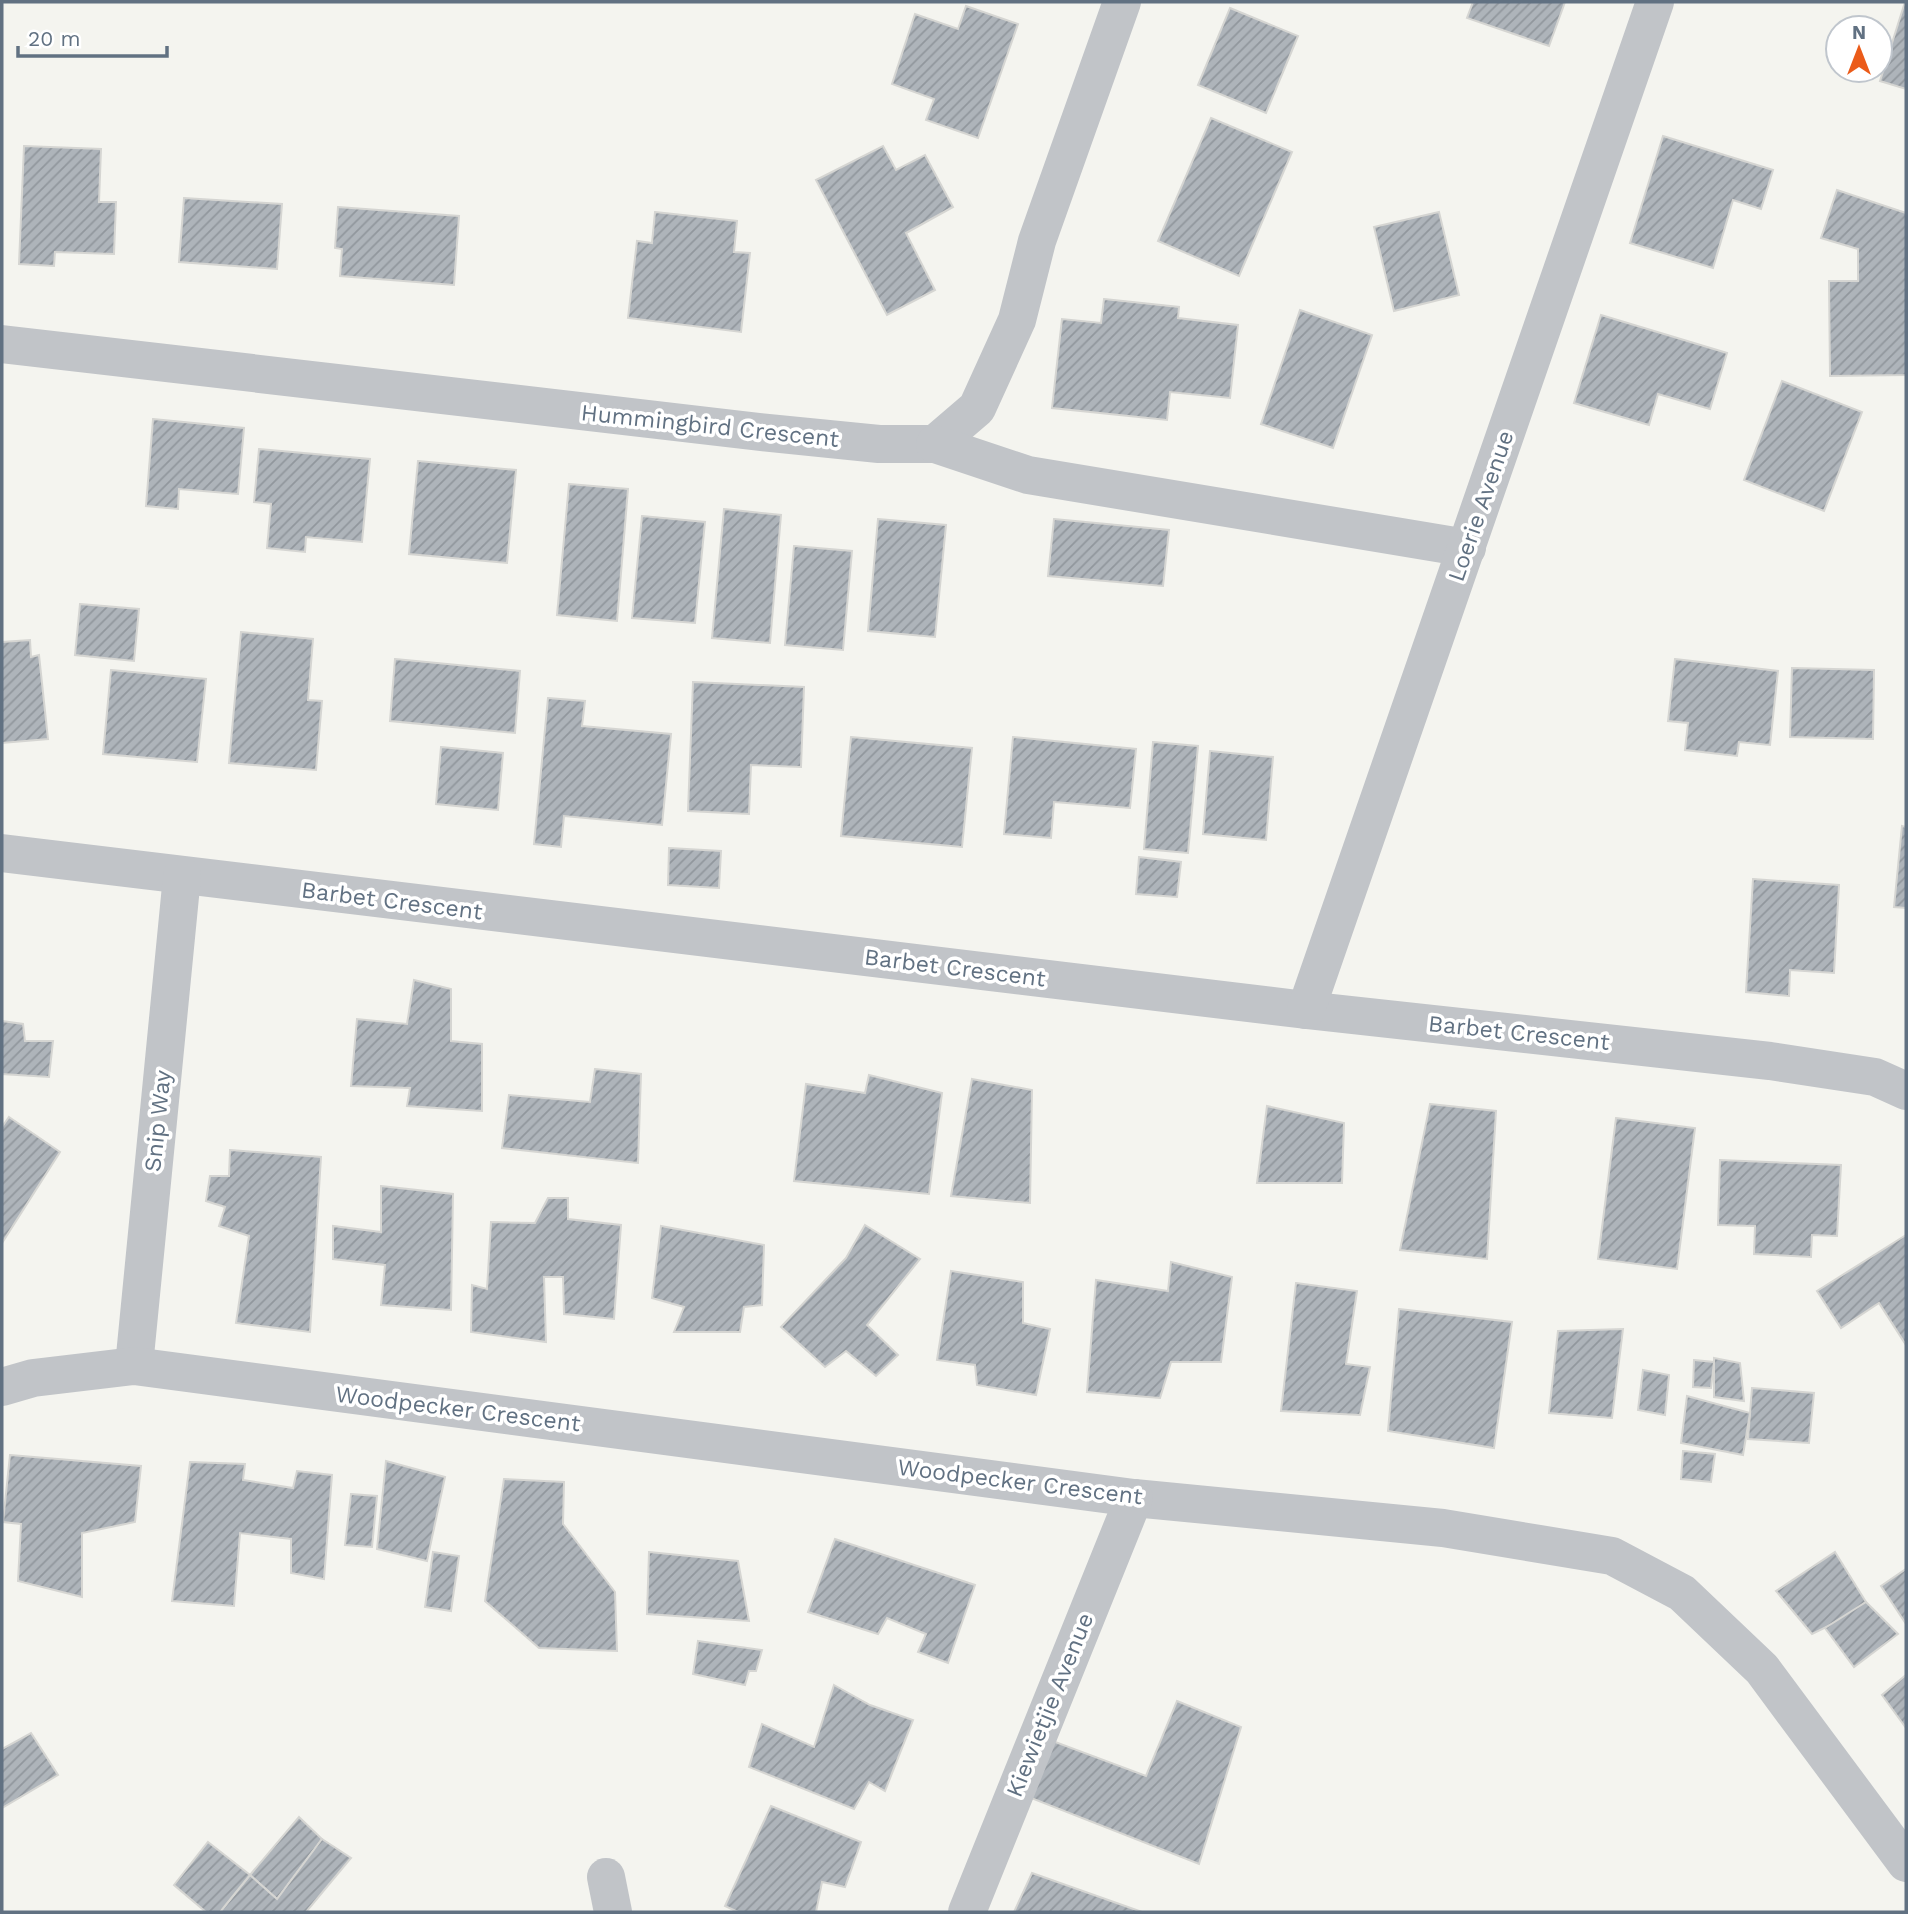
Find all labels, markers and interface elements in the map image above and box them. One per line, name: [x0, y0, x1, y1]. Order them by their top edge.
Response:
scale bar: [18, 14, 166, 58]
north arrow: [1824, 14, 1894, 84]
text: N: [1852, 21, 1866, 44]
text: 20 m: [28, 26, 80, 51]
street label: Hummingbird Crescent: [580, 399, 841, 453]
street label: Loerie Avenue: [1443, 427, 1519, 585]
street label: Barbet Crescent: [300, 876, 484, 926]
street label: Barbet Crescent: [863, 943, 1047, 993]
street label: Barbet Crescent: [1427, 1010, 1611, 1056]
street label: Snip Way: [139, 1069, 177, 1173]
street label: Woodpecker Crescent: [334, 1381, 582, 1437]
street label: Woodpecker Crescent: [896, 1454, 1144, 1510]
street label: Kiewietjie Avenue: [1001, 1609, 1099, 1801]

